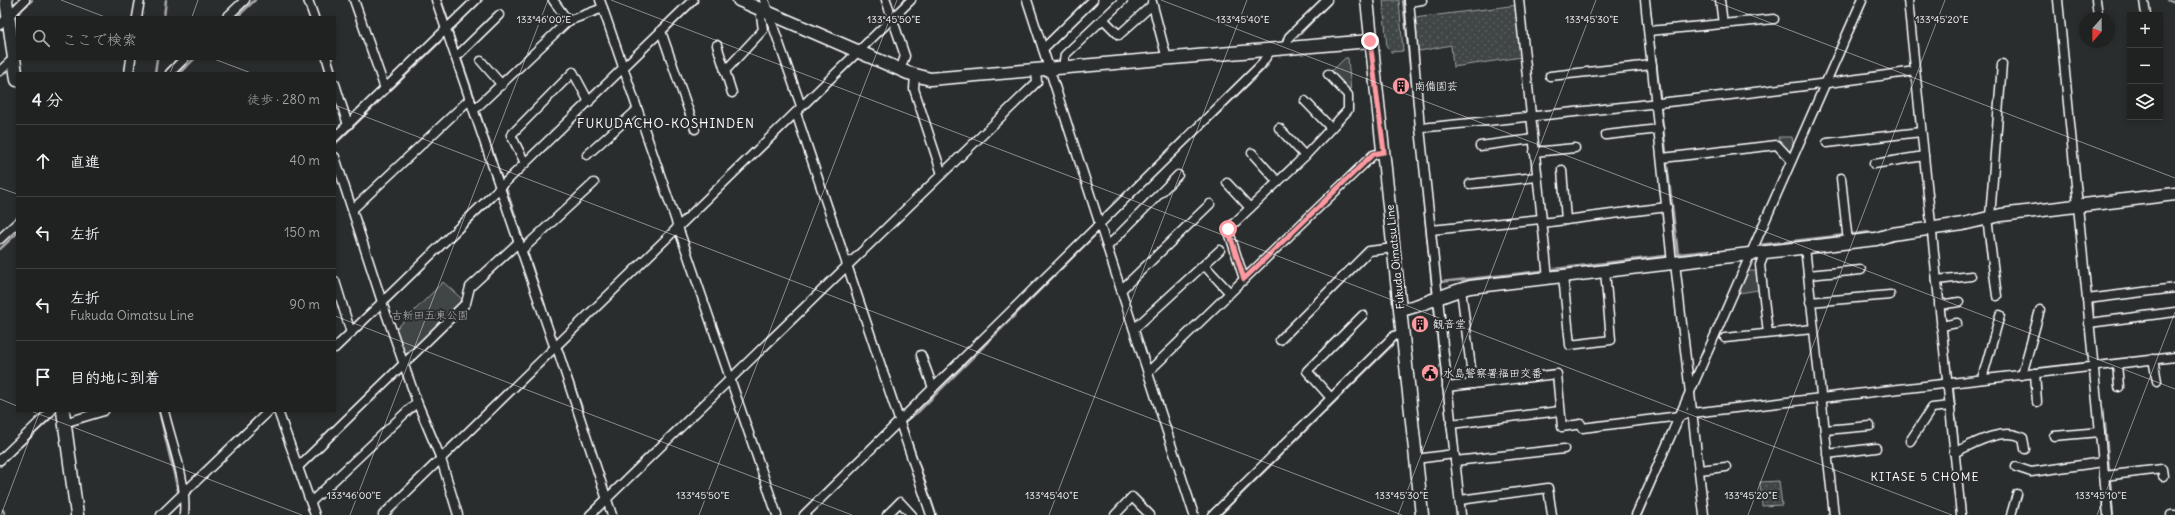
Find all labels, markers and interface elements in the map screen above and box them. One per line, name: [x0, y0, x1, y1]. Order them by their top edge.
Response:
north arrow: [2079, 12, 2115, 48]
map controls: [2127, 12, 2163, 120]
button: +: [2127, 12, 2163, 48]
text: 133°46'00"E: [517, 13, 571, 26]
text: 133°45'50"E: [867, 13, 921, 26]
text: 133°45'40"E: [1216, 13, 1270, 26]
text: 133°45'30"E: [1565, 13, 1619, 26]
text: 133°45'20"E: [1915, 13, 1969, 26]
search box: [16, 16, 336, 60]
icon: search: [30, 27, 52, 49]
text: ここで検索: [62, 30, 137, 49]
route end: [1361, 32, 1379, 50]
button: −: [2127, 48, 2163, 84]
building icon: 南備園芸: [1391, 76, 1411, 96]
place label: 南備園芸: [1414, 79, 1458, 93]
button: layers: [2127, 84, 2163, 120]
text: 4 分: [32, 89, 63, 111]
text: 徒歩 · 280 m: [247, 91, 320, 108]
district label: FUKUDACHO-KOSHINDEN: [577, 115, 755, 132]
icon: ahead: [32, 150, 54, 172]
text: 直進: [70, 152, 100, 171]
text: 40 m: [289, 152, 320, 169]
street label: Fukuda Oimatsu Line: [1383, 204, 1407, 310]
route start: [1219, 220, 1237, 238]
icon: left: [32, 222, 54, 244]
text: 左折: [70, 224, 100, 243]
text: 150 m: [284, 224, 320, 241]
text: 左折: [70, 288, 100, 307]
icon: left: [32, 294, 54, 316]
text: 90 m: [289, 296, 320, 313]
text: Fukuda Oimatsu Line: [70, 307, 194, 324]
park label: 古新田五東公園: [392, 308, 469, 322]
building icon: 観音堂: [1410, 314, 1430, 334]
place label: 観音堂: [1433, 317, 1466, 331]
public building icon: 水島警察署福田交番: [1420, 363, 1440, 383]
icon: arrive: [32, 366, 54, 388]
place label: 水島警察署福田交番: [1443, 366, 1542, 380]
text: 目的地に到着: [70, 368, 160, 387]
district label: KITASE 5 CHOME: [1871, 469, 1979, 484]
text: 133°46'00"E: [327, 489, 381, 502]
text: 133°45'50"E: [676, 489, 730, 502]
text: 133°45'40"E: [1025, 489, 1079, 502]
text: 133°45'30"E: [1375, 489, 1429, 502]
text: 133°45'20"E: [1724, 489, 1778, 502]
text: 133°45'10"E: [2075, 489, 2127, 502]

